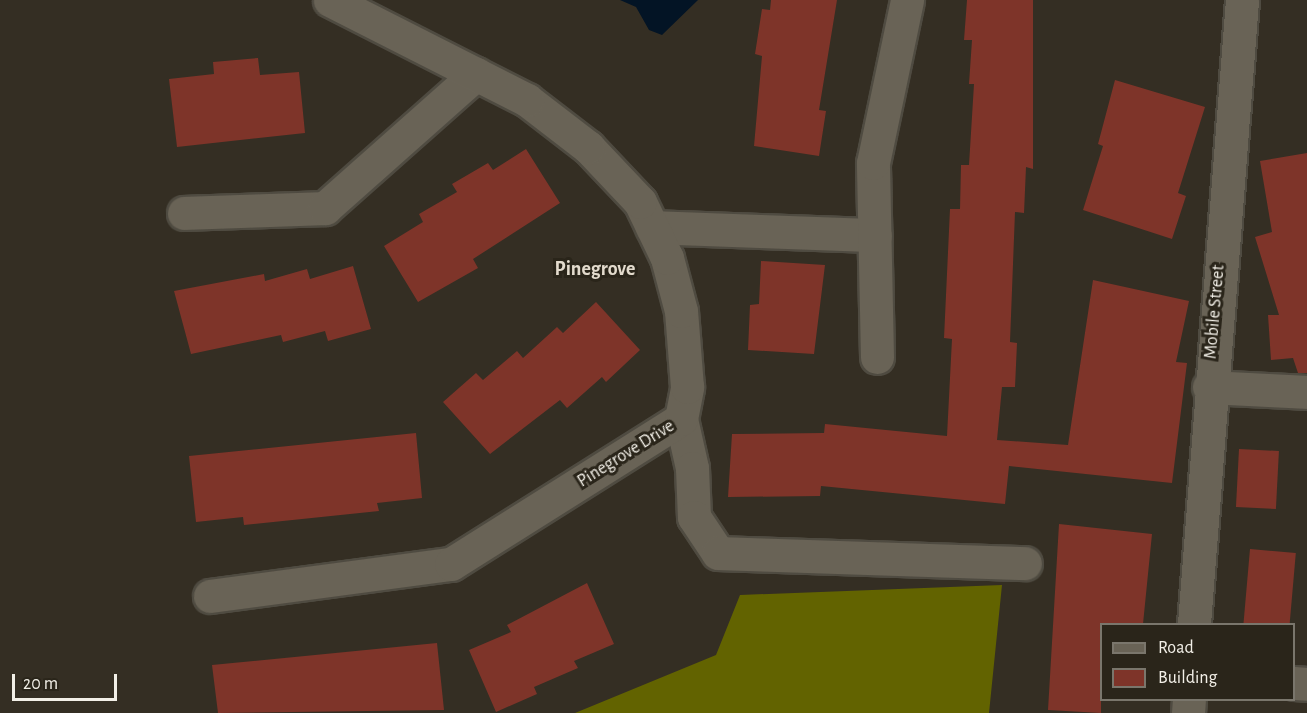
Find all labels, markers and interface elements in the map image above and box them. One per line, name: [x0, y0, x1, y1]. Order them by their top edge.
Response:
district label: Pinegrove: [555, 257, 635, 281]
street label: Mobile Street: [1200, 264, 1230, 360]
street label: Pinegrove Drive: [573, 416, 679, 492]
legend: [1100, 623, 1295, 701]
text: Road: [1158, 639, 1194, 657]
scale bar: [15, 662, 120, 700]
text: Building: [1158, 669, 1217, 687]
text: 20 m: [23, 675, 58, 693]

